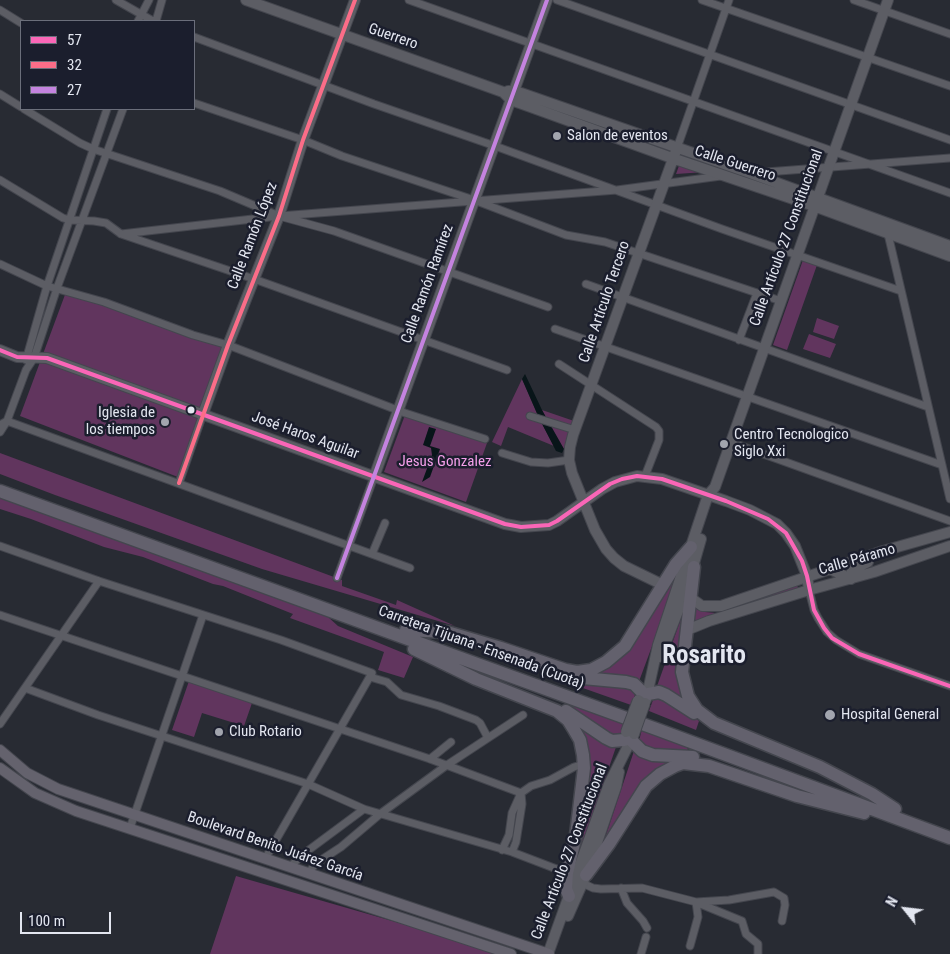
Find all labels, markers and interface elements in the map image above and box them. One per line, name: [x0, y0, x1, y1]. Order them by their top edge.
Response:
legend: [20, 20, 195, 110]
street label: Guerrero: [366, 20, 420, 54]
text: 57: [67, 31, 82, 49]
text: 32: [67, 56, 82, 74]
text: 27: [67, 81, 82, 99]
place label: Salon de eventos: [567, 127, 668, 145]
marker: Salon de eventos: [551, 130, 563, 142]
street label: Calle Guerrero: [692, 142, 778, 186]
street label: Calle Artículo 27 Constitucional: [747, 147, 827, 329]
street label: Calle Ramón López: [224, 180, 282, 292]
street label: Calle Ramón Ramírez: [398, 222, 458, 346]
street label: Calle Artículo Tercero: [576, 239, 634, 365]
place label: Iglesia de los tiempos: [86, 404, 155, 439]
unlabelled marker: [186, 405, 196, 415]
street label: José Haros Aguilar: [249, 408, 361, 464]
marker: Iglesia de los tiempos: [159, 416, 171, 428]
place label: Centro Tecnologico Siglo Xxi: [734, 426, 849, 461]
marker: Centro Tecnologico Siglo Xxi: [718, 438, 730, 450]
park label: Jesus Gonzalez: [398, 453, 492, 471]
street label: Calle Páramo: [817, 540, 897, 580]
street label: Carretera Tijuana - Ensenada (Cuota): [376, 602, 586, 694]
district label: Rosarito: [662, 642, 746, 672]
place label: Hospital General: [841, 706, 939, 724]
marker: Hospital General: [823, 708, 837, 722]
place label: Club Rotario: [229, 723, 302, 741]
marker: Club Rotario: [213, 726, 225, 738]
street label: Calle Artículo 27 Constitucional: [528, 762, 612, 942]
street label: Boulevard Benito Juárez García: [185, 808, 365, 886]
north arrow: [880, 884, 930, 934]
text: N: [883, 894, 901, 909]
scale bar: [22, 902, 114, 934]
text: 100 m: [28, 912, 65, 930]

